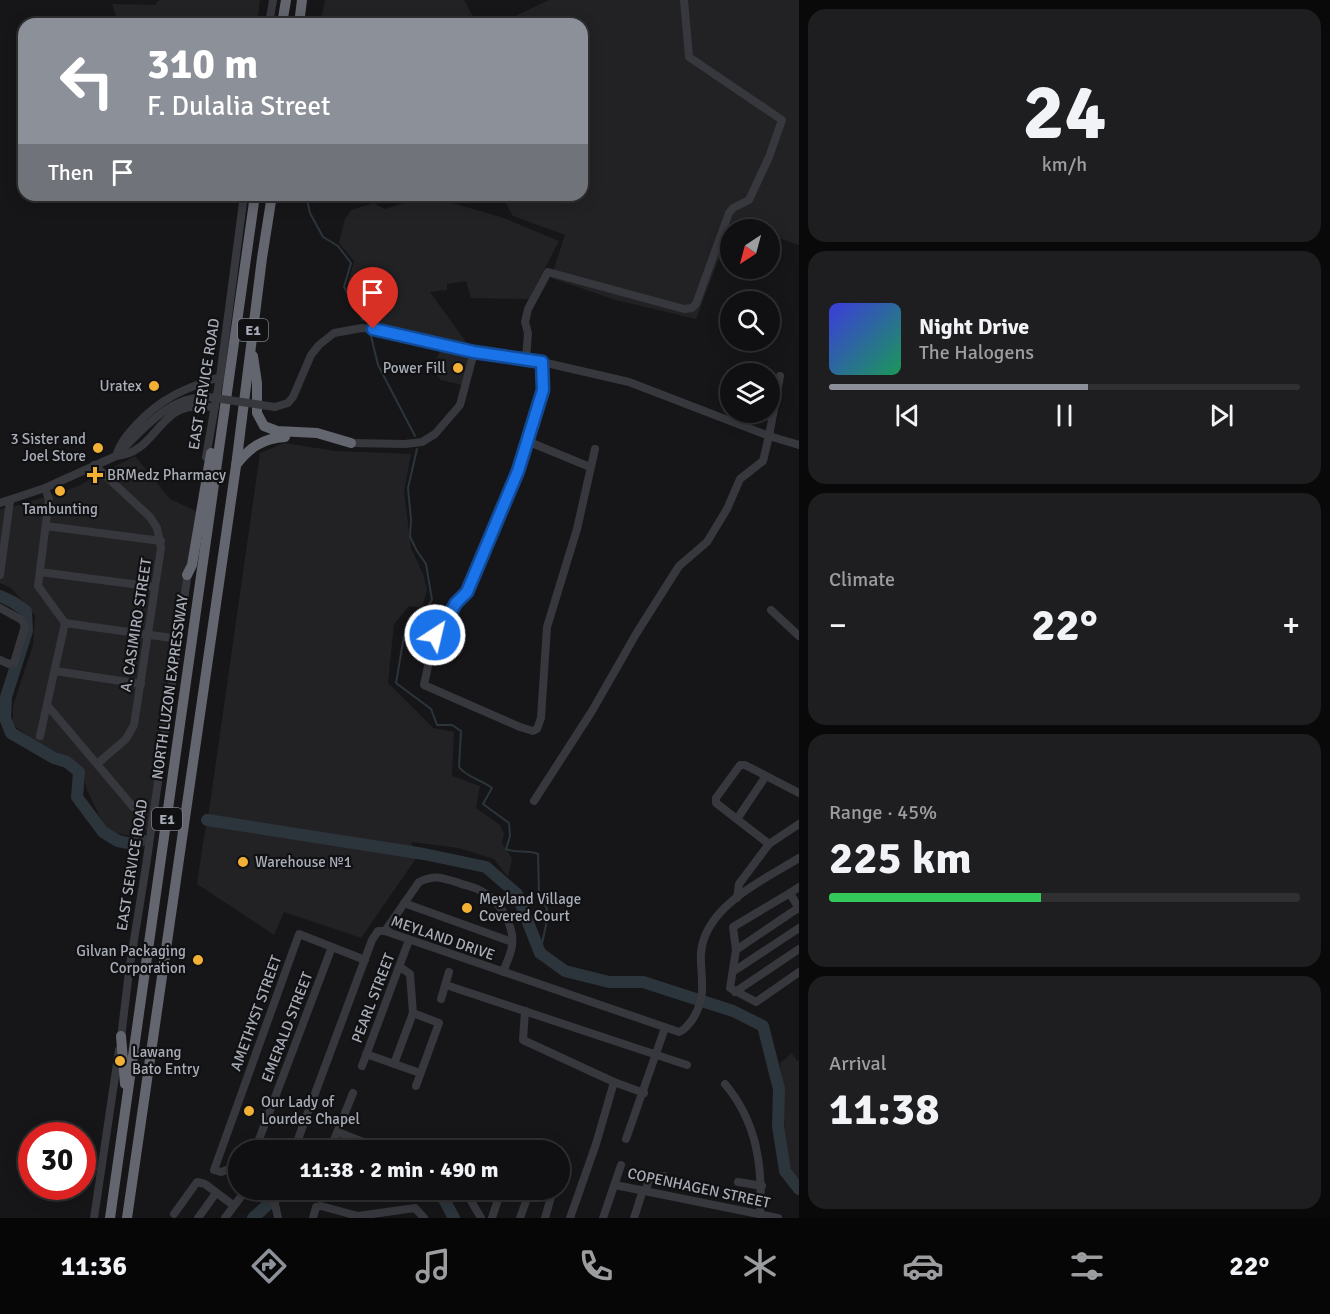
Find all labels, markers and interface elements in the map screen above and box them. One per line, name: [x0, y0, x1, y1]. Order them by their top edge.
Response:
text: 310 m: [147, 39, 258, 90]
icon: left: [48, 42, 126, 120]
text: 24: [1022, 65, 1107, 161]
text: F. Dulalia Street: [147, 90, 331, 123]
text: km/h: [1042, 152, 1087, 177]
icon: arrive: [106, 156, 139, 189]
text: Then: [48, 159, 94, 186]
north arrow: [720, 219, 780, 279]
map controls: [720, 219, 780, 423]
pin: [347, 267, 398, 329]
icon: arrive: [356, 276, 389, 309]
button: search: [720, 291, 780, 351]
text: Night Drive: [919, 313, 1029, 340]
street label: EAST SERVICE ROAD: [185, 317, 223, 451]
road number: E1: [238, 319, 268, 341]
text: The Halogens: [919, 340, 1034, 365]
place label: Power Fill: [383, 359, 446, 377]
marker: Power Fill: [451, 361, 465, 375]
button: layers: [720, 363, 780, 423]
place label: Uratex: [100, 377, 142, 395]
marker: Uratex: [147, 379, 161, 393]
icon: previous: [891, 399, 924, 432]
icon: pause: [1048, 399, 1081, 432]
icon: next: [1205, 399, 1238, 432]
place label: 3 Sister and Joel Store: [10, 430, 86, 465]
marker: 3 Sister and Joel Store: [91, 441, 105, 455]
place label: BRMedz Pharmacy: [107, 466, 226, 484]
marker: BRMedz Pharmacy: [88, 468, 102, 482]
marker: Tambunting: [53, 484, 67, 498]
place label: Tambunting: [22, 500, 98, 518]
street label: A. CASIMIRO STREET: [117, 556, 156, 693]
text: Climate: [829, 567, 895, 592]
street label: NORTH LUZON EXPRESSWAY: [148, 593, 192, 780]
text: 22°: [1031, 598, 1098, 653]
position arrow: [403, 603, 467, 667]
text: −: [829, 605, 847, 646]
text: +: [1282, 605, 1300, 646]
street label: EAST SERVICE ROAD: [113, 798, 151, 932]
text: Range · 45%: [829, 800, 937, 825]
road number: E1: [152, 808, 182, 830]
text: 225 km: [829, 831, 972, 886]
place label: Warehouse №1: [255, 853, 352, 871]
marker: Warehouse №1: [236, 855, 250, 869]
place label: Meyland Village Covered Court: [479, 890, 581, 925]
marker: Meyland Village Covered Court: [460, 901, 474, 915]
street label: MEYLAND DRIVE: [389, 912, 497, 964]
place label: Gilvan Packaging Corporation: [76, 942, 186, 977]
street label: PEARL STREET: [348, 950, 399, 1046]
street label: AMETHYST STREET: [227, 952, 286, 1073]
marker: Gilvan Packaging Corporation: [191, 953, 205, 967]
street label: EMERALD STREET: [258, 969, 317, 1085]
place label: Lawang Bato Entry: [132, 1043, 200, 1078]
text: Arrival: [829, 1051, 887, 1076]
marker: Lawang Bato Entry: [113, 1054, 127, 1068]
text: 11:38: [829, 1082, 939, 1137]
place label: Our Lady of Lourdes Chapel: [261, 1093, 360, 1128]
marker: Our Lady of Lourdes Chapel: [242, 1104, 256, 1118]
speed limit sign: 30: [18, 1122, 96, 1200]
text: 11:38 · 2 min · 490 m: [299, 1156, 499, 1183]
street label: COPENHAGEN STREET: [626, 1164, 773, 1212]
icon: directions: [248, 1245, 290, 1287]
icon: music: [412, 1245, 454, 1287]
icon: phone: [575, 1245, 617, 1287]
icon: climate: [739, 1245, 781, 1287]
icon: car: [902, 1245, 944, 1287]
icon: filters: [1066, 1245, 1108, 1287]
text: 11:36: [61, 1250, 127, 1283]
text: 22°: [1229, 1250, 1269, 1283]

